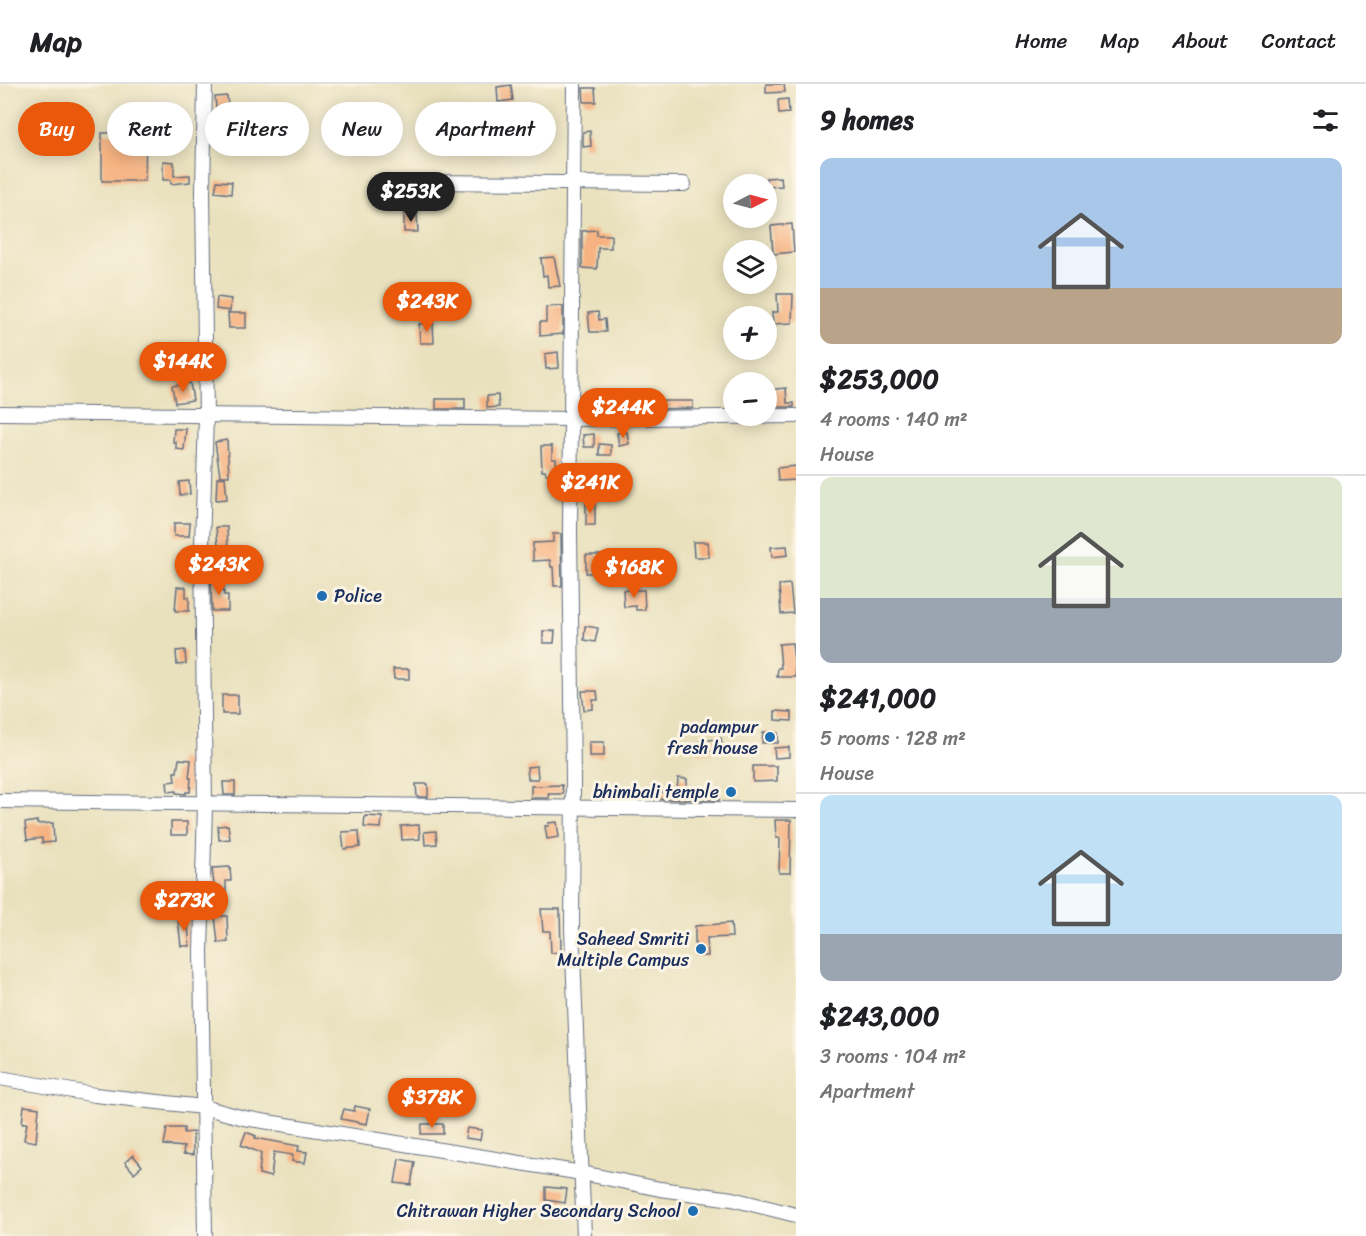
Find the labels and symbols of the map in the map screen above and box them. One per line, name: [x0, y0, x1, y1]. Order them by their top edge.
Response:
pin: $253K: [369, 172, 453, 223]
north arrow: [723, 174, 777, 228]
pin: $243K: [385, 282, 469, 333]
pin: $144K: [141, 342, 225, 393]
pin: $244K: [581, 388, 665, 439]
pin: $241K: [548, 463, 632, 514]
pin: $243K: [177, 545, 261, 596]
pin: $168K: [592, 548, 676, 599]
place label: Police: [334, 580, 382, 612]
marker: Police: [315, 589, 329, 603]
place label: padampur fresh house: [667, 711, 760, 764]
marker: padampur fresh house: [763, 730, 777, 744]
place label: bhimbali temple: [593, 776, 719, 808]
marker: bhimbali temple: [724, 785, 738, 799]
pin: $273K: [142, 881, 226, 932]
place label: Saheed Smriti Multiple Campus: [557, 923, 690, 976]
marker: Saheed Smriti Multiple Campus: [694, 942, 708, 956]
pin: $378K: [390, 1078, 474, 1129]
place label: Chitrawan Higher Secondary School: [397, 1195, 682, 1227]
marker: Chitrawan Higher Secondary School: [686, 1204, 700, 1218]

